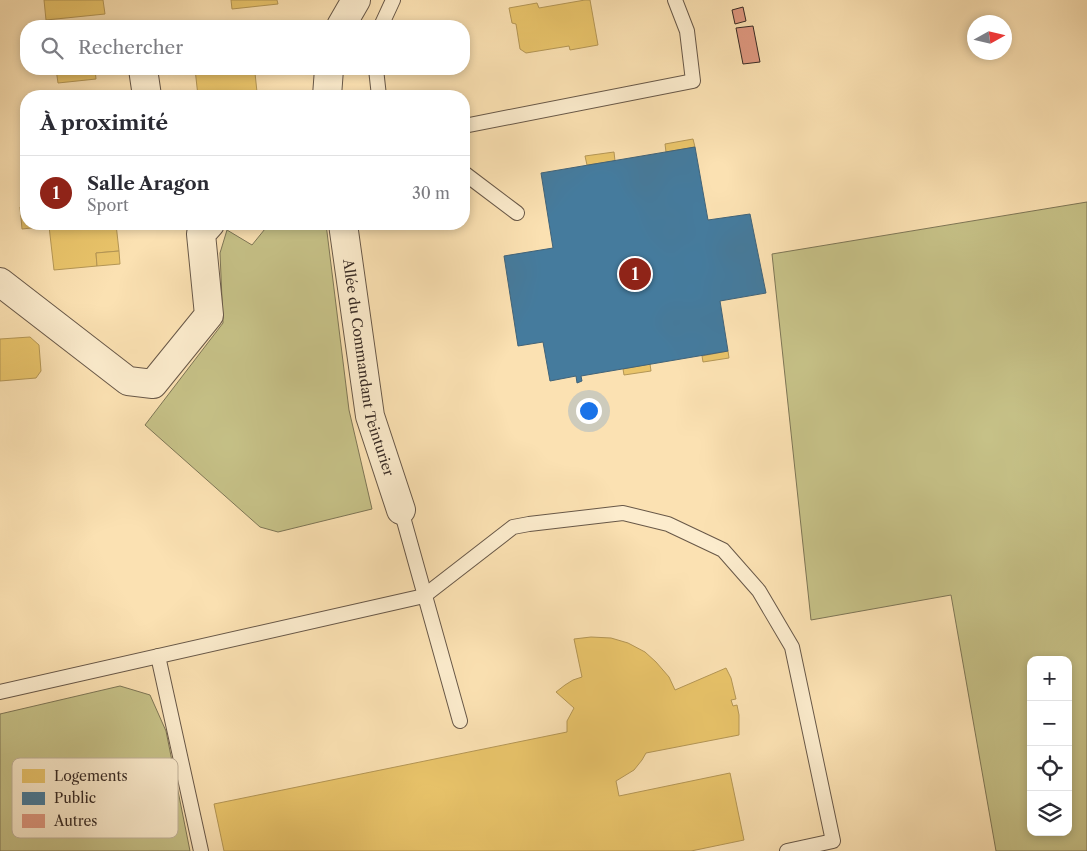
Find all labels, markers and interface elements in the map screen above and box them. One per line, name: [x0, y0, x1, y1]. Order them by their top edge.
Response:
north arrow: [967, 15, 1012, 60]
search box: [20, 20, 470, 75]
icon: search: [38, 34, 66, 62]
text: Rechercher: [78, 36, 183, 59]
text: À proximité: [40, 110, 168, 135]
text: Salle Aragon: [87, 172, 210, 195]
text: 1: [52, 183, 60, 203]
text: 30 m: [412, 183, 450, 203]
text: Sport: [87, 195, 129, 215]
pin: 1: [619, 255, 651, 293]
street label: Allée du Commandant Teinturier: [339, 257, 398, 478]
your location: [576, 398, 602, 424]
map controls: [1027, 656, 1072, 836]
button: +: [1027, 656, 1072, 701]
button: −: [1027, 701, 1072, 746]
button: locate: [1027, 746, 1072, 791]
legend: [12, 758, 178, 838]
text: Logements: [54, 767, 128, 785]
text: Public: [54, 789, 96, 807]
button: layers: [1027, 791, 1072, 836]
text: Autres: [53, 812, 97, 830]

